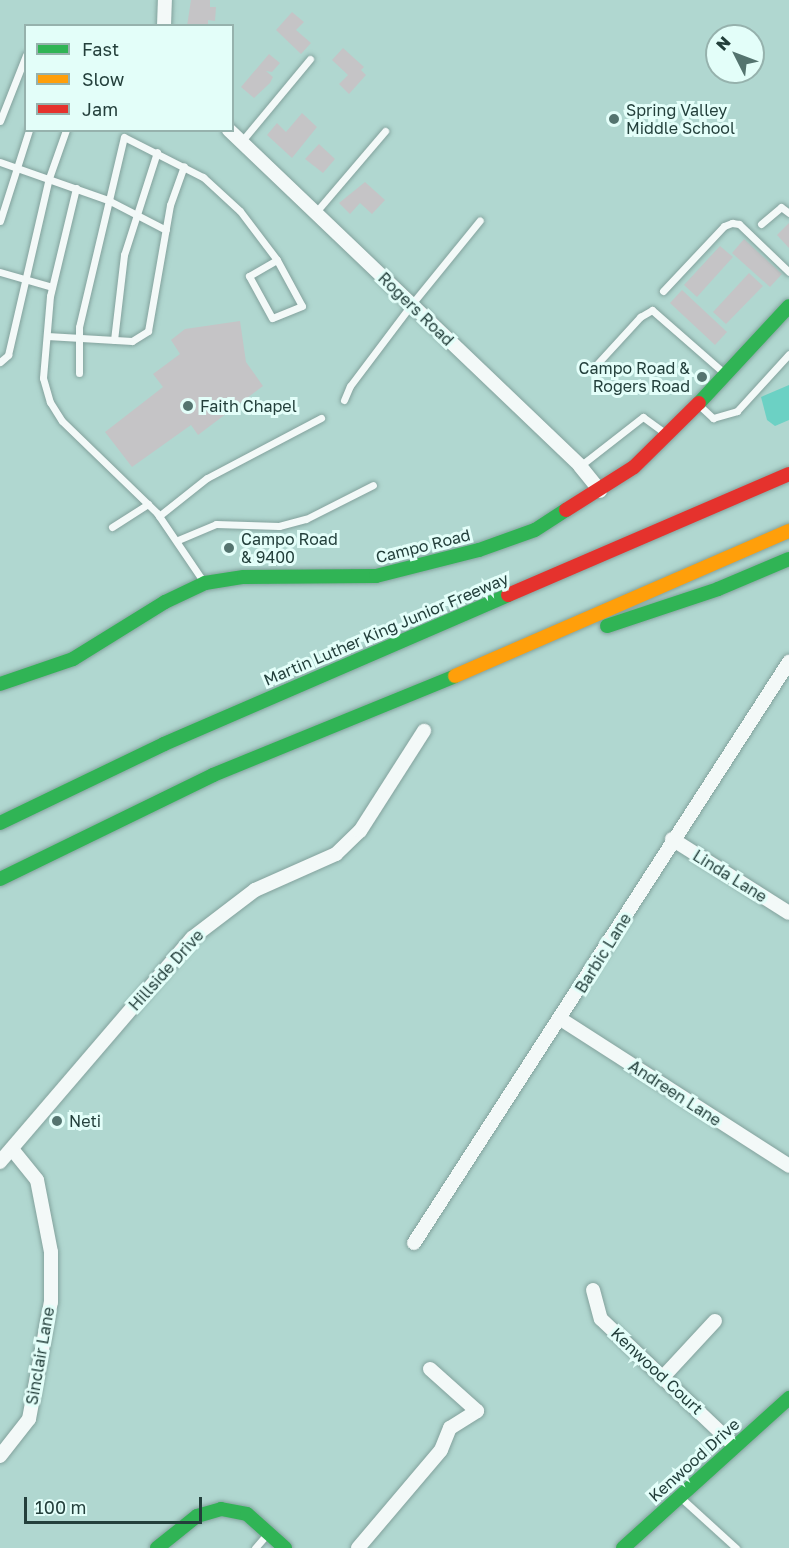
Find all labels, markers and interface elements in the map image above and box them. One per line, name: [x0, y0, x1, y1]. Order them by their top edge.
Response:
legend: [24, 24, 234, 132]
north arrow: [705, 24, 765, 84]
text: N: [712, 32, 735, 55]
text: Fast: [82, 38, 119, 60]
text: Slow: [82, 68, 124, 90]
text: Jam: [82, 98, 118, 120]
place label: Spring Valley Middle School: [626, 100, 735, 138]
marker: Spring Valley Middle School: [607, 112, 621, 126]
street label: Rogers Road: [374, 268, 458, 350]
place label: Campo Road & Rogers Road: [579, 358, 690, 396]
marker: Campo Road & Rogers Road: [695, 370, 709, 384]
place label: Faith Chapel: [200, 396, 297, 416]
marker: Faith Chapel: [181, 399, 195, 413]
street label: Campo Road: [374, 525, 472, 567]
place label: Campo Road & 9400: [241, 529, 338, 567]
marker: Campo Road & 9400: [222, 541, 236, 555]
street label: Martin Luther King Junior Freeway: [261, 569, 511, 689]
street label: Linda Lane: [689, 846, 771, 906]
street label: Barbic Lane: [571, 910, 635, 996]
street label: Hillside Drive: [125, 926, 207, 1014]
street label: Andreen Lane: [625, 1056, 725, 1130]
place label: Neti: [69, 1111, 101, 1131]
marker: Neti: [50, 1114, 64, 1128]
street label: Sinclair Lane: [22, 1305, 58, 1407]
street label: Kenwood Court: [607, 1324, 707, 1418]
street label: Kenwood Drive: [645, 1414, 743, 1506]
scale bar: [27, 1485, 206, 1523]
text: 100 m: [35, 1496, 86, 1518]

